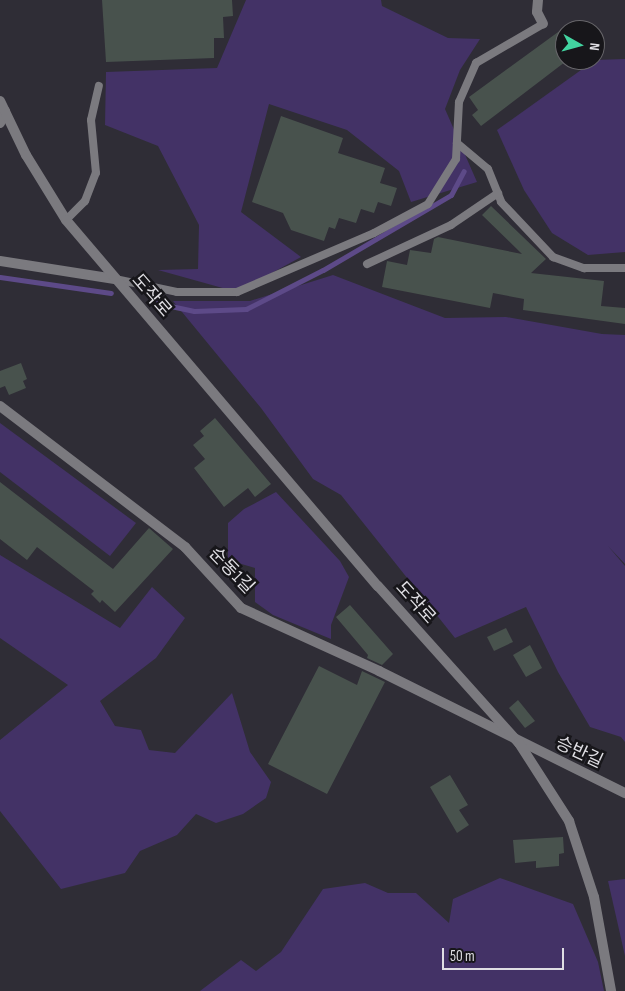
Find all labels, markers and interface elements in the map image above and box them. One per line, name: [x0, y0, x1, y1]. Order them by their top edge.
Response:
north arrow: [555, 20, 605, 70]
text: N: [586, 42, 603, 52]
street label: 도작로: [127, 270, 175, 322]
street label: 순동1길: [204, 543, 258, 599]
street label: 도작로: [390, 577, 440, 629]
street label: 승반길: [552, 733, 606, 773]
scale bar: [445, 938, 568, 970]
text: 50 m: [450, 947, 475, 966]

